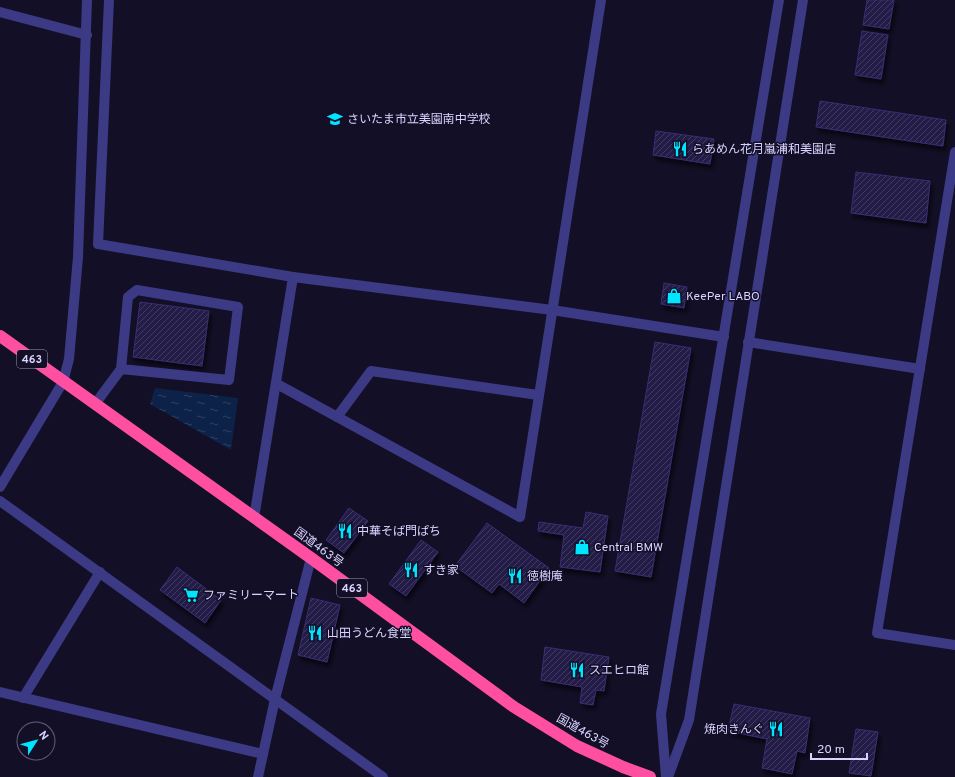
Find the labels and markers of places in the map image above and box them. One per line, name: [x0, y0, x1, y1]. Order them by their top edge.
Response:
school or university icon: さいたま市立美園南中学校: [326, 110, 344, 128]
place label: さいたま市立美園南中学校: [347, 112, 491, 128]
restaurant icon: らあめん花月嵐浦和美園店: [671, 140, 689, 158]
place label: らあめん花月嵐浦和美園店: [692, 142, 836, 158]
shop icon: KeePer LABO: [665, 287, 683, 305]
place label: KeePer LABO: [686, 289, 760, 305]
restaurant icon: 中華そば門ぱち: [336, 522, 354, 540]
place label: 中華そば門ぱち: [357, 524, 441, 540]
shop icon: Central BMW: [573, 538, 591, 556]
place label: Central BMW: [594, 540, 663, 556]
restaurant icon: すき家: [402, 561, 420, 579]
place label: すき家: [423, 563, 459, 579]
restaurant icon: 徳樹庵: [506, 567, 524, 585]
place label: 徳樹庵: [527, 569, 563, 585]
supermarket icon: ファミリーマート: [182, 586, 200, 604]
place label: ファミリーマート: [203, 588, 299, 604]
restaurant icon: 山田うどん食堂: [306, 624, 324, 642]
place label: 山田うどん食堂: [327, 626, 411, 642]
restaurant icon: スエヒロ館: [568, 661, 586, 679]
place label: スエヒロ館: [589, 663, 649, 679]
restaurant icon: 焼肉きんぐ: [767, 720, 785, 738]
place label: 焼肉きんぐ: [704, 722, 764, 738]

